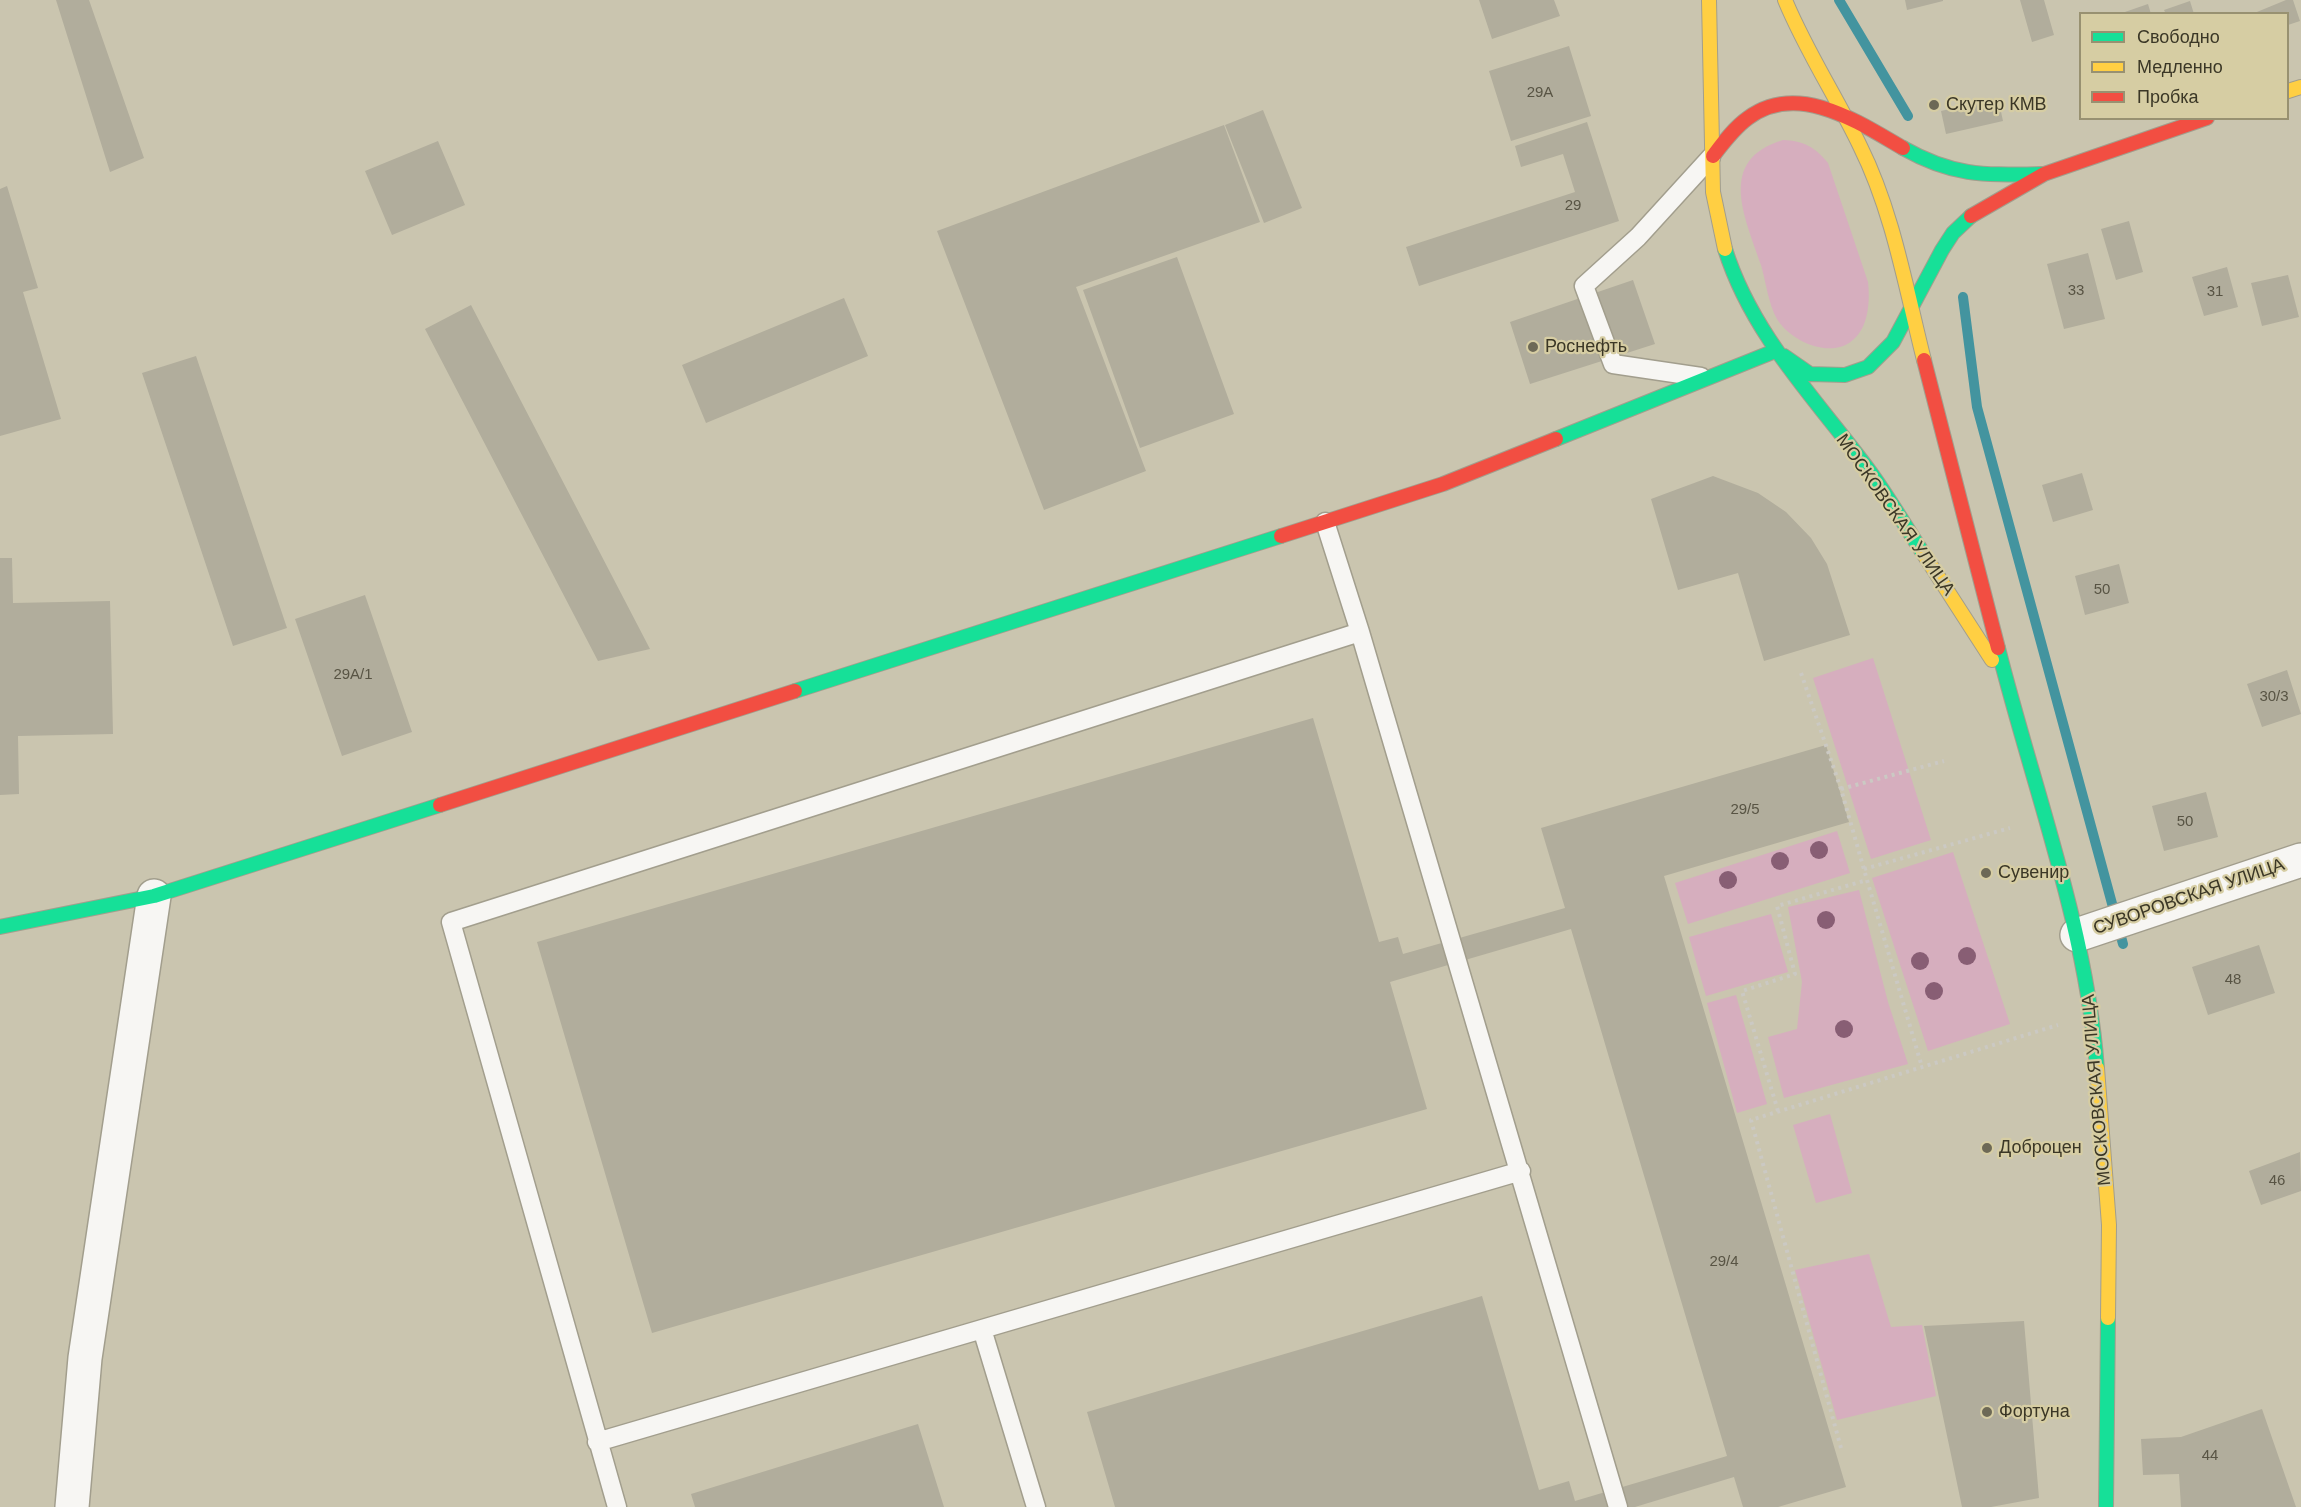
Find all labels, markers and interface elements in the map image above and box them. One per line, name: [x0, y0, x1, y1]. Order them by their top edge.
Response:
legend: [2079, 12, 2289, 120]
text: Свободно: [2137, 27, 2220, 47]
text: Медленно: [2137, 57, 2223, 77]
house number: 29А: [1527, 84, 1553, 102]
text: Пробка: [2137, 87, 2199, 107]
place label: Скутер КМВ: [1946, 94, 2047, 116]
marker: Скутер КМВ: [1927, 98, 1941, 112]
house number: 29: [1565, 197, 1581, 215]
house number: 33: [2068, 282, 2084, 300]
house number: 31: [2207, 283, 2223, 301]
place label: Роснефть: [1545, 336, 1627, 358]
marker: Роснефть: [1526, 340, 1540, 354]
street label: МОСКОВСКАЯ УЛИЦА: [1831, 430, 1959, 600]
house number: 50: [2094, 581, 2110, 599]
house number: 29А/1: [333, 666, 373, 684]
house number: 30/3: [2259, 688, 2289, 706]
house number: 29/5: [1730, 801, 1760, 819]
house number: 50: [2177, 813, 2193, 831]
street label: СУВОРОВСКАЯ УЛИЦА: [2091, 854, 2287, 940]
place label: Сувенир: [1998, 862, 2069, 884]
marker: Сувенир: [1979, 866, 1993, 880]
house number: 48: [2225, 971, 2241, 989]
street label: МОСКОВСКАЯ УЛИЦА: [2078, 993, 2116, 1187]
place label: Доброцен: [1999, 1137, 2082, 1159]
marker: Доброцен: [1980, 1141, 1994, 1155]
house number: 46: [2269, 1172, 2285, 1190]
house number: 29/4: [1709, 1253, 1739, 1271]
place label: Фортуна: [1999, 1401, 2070, 1423]
marker: Фортуна: [1980, 1405, 1994, 1419]
house number: 44: [2202, 1447, 2218, 1465]

